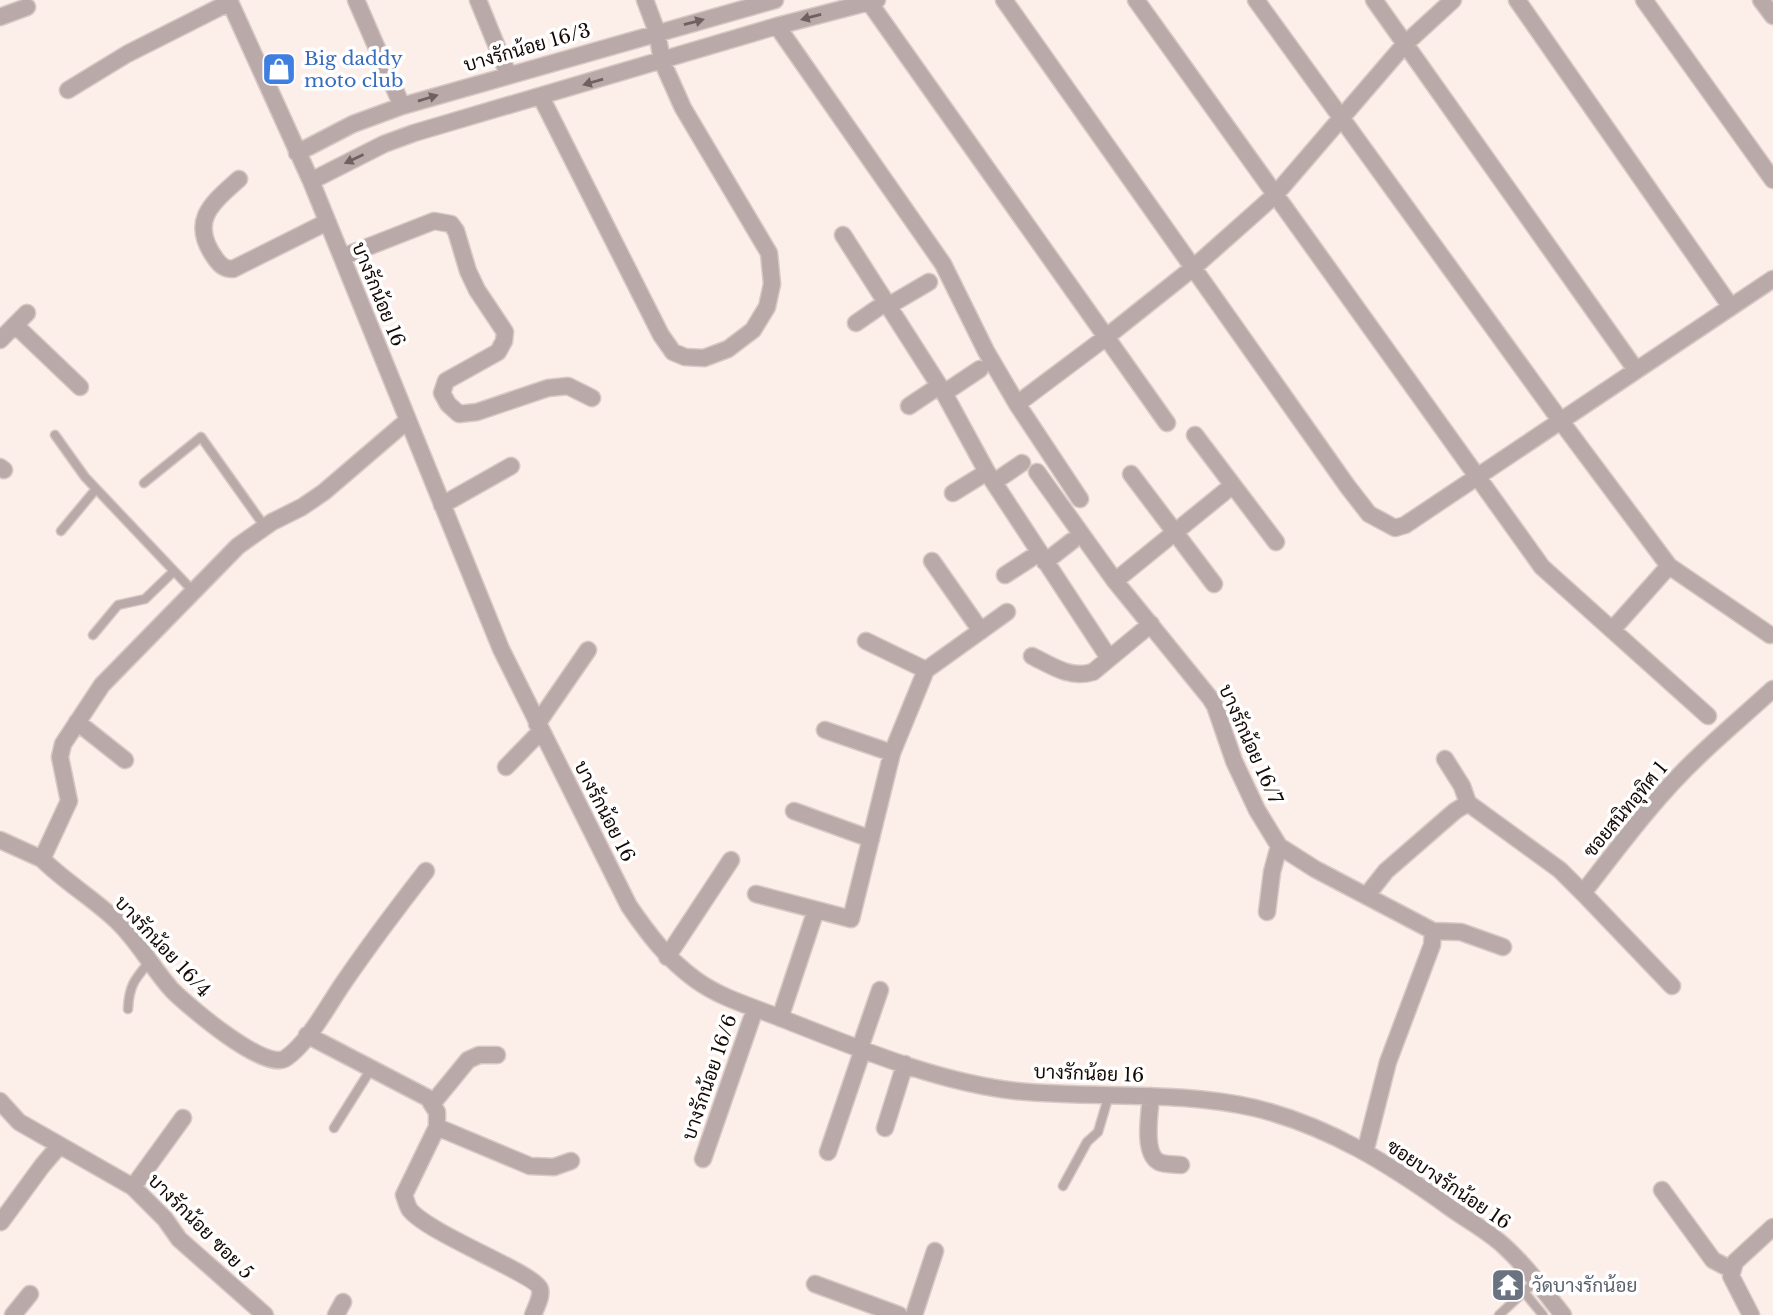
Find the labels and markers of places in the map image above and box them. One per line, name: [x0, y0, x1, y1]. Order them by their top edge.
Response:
place label: Big daddy moto club: [304, 47, 403, 92]
shop icon: Big daddy moto club: [260, 50, 298, 88]
temple icon: วัดบางรักน้อย: [1489, 1266, 1527, 1304]
place label: วัดบางรักน้อย: [1532, 1274, 1637, 1297]

